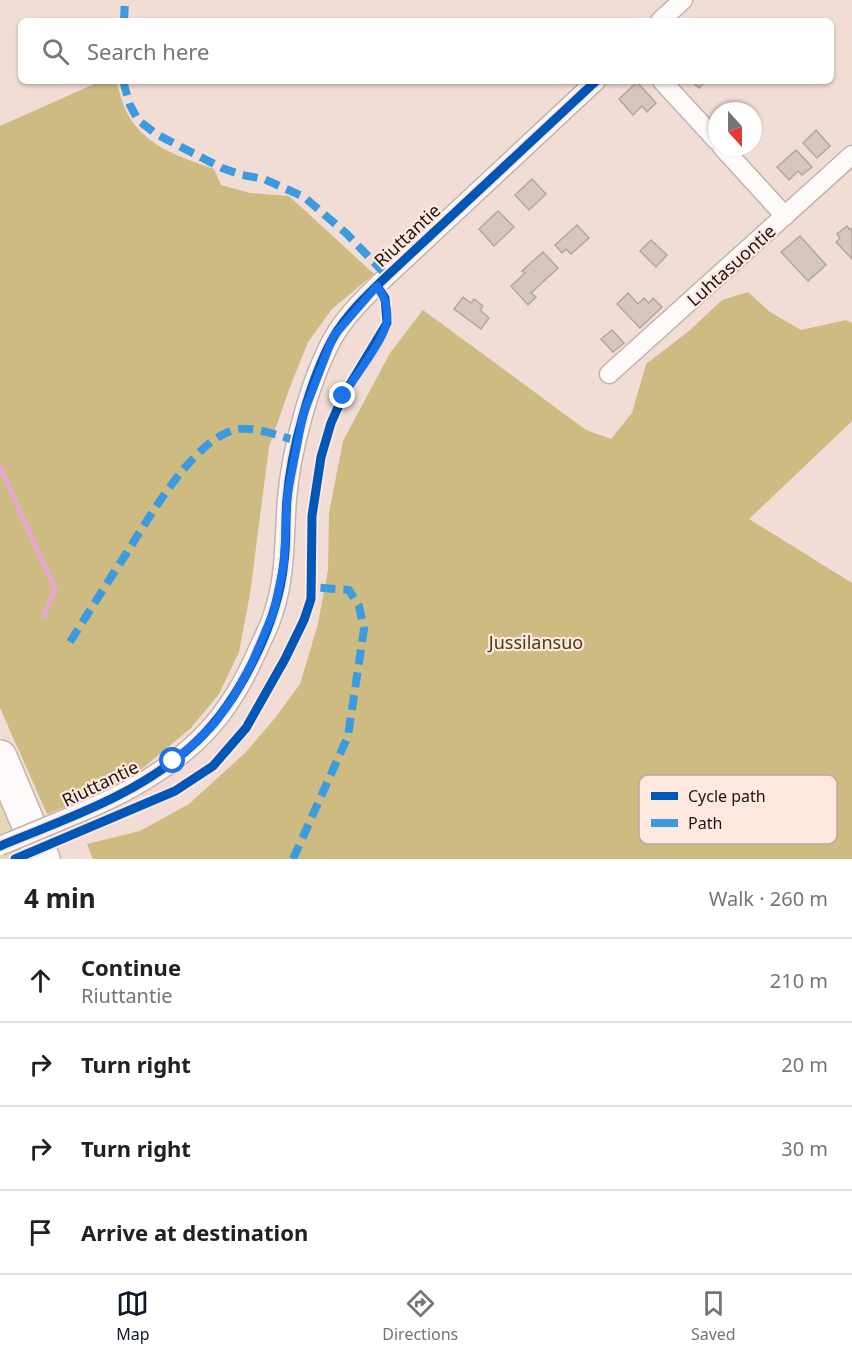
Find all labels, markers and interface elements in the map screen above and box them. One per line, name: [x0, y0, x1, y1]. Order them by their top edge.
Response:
search box: [18, 18, 834, 84]
icon: search: [39, 35, 72, 68]
text: Search here: [87, 36, 209, 66]
north arrow: [708, 102, 762, 156]
street label: Riuttantie: [369, 198, 445, 272]
street label: Luhtasuontie: [682, 219, 780, 311]
route end: [329, 382, 355, 408]
park label: Jussilansuo: [487, 630, 583, 654]
route start: [159, 747, 185, 773]
street label: Riuttantie: [58, 754, 142, 812]
legend: [639, 775, 837, 844]
text: Cycle path: [688, 785, 766, 807]
text: Path: [688, 812, 722, 834]
text: 4 min: [24, 880, 96, 916]
text: Walk · 260 m: [709, 885, 828, 912]
text: Continue: [81, 952, 181, 982]
icon: ahead: [24, 964, 57, 997]
text: 210 m: [770, 967, 828, 994]
text: Riuttantie: [81, 982, 173, 1009]
icon: right: [24, 1048, 57, 1081]
text: Turn right: [81, 1049, 191, 1079]
text: 20 m: [781, 1051, 828, 1078]
icon: right: [24, 1132, 57, 1165]
text: Turn right: [81, 1133, 191, 1163]
text: 30 m: [781, 1135, 828, 1162]
icon: arrive: [24, 1216, 57, 1249]
text: Arrive at destination: [81, 1217, 308, 1247]
tab: Map: [116, 1287, 150, 1345]
tab: Directions: [382, 1287, 458, 1345]
tab: Saved: [691, 1287, 736, 1345]

